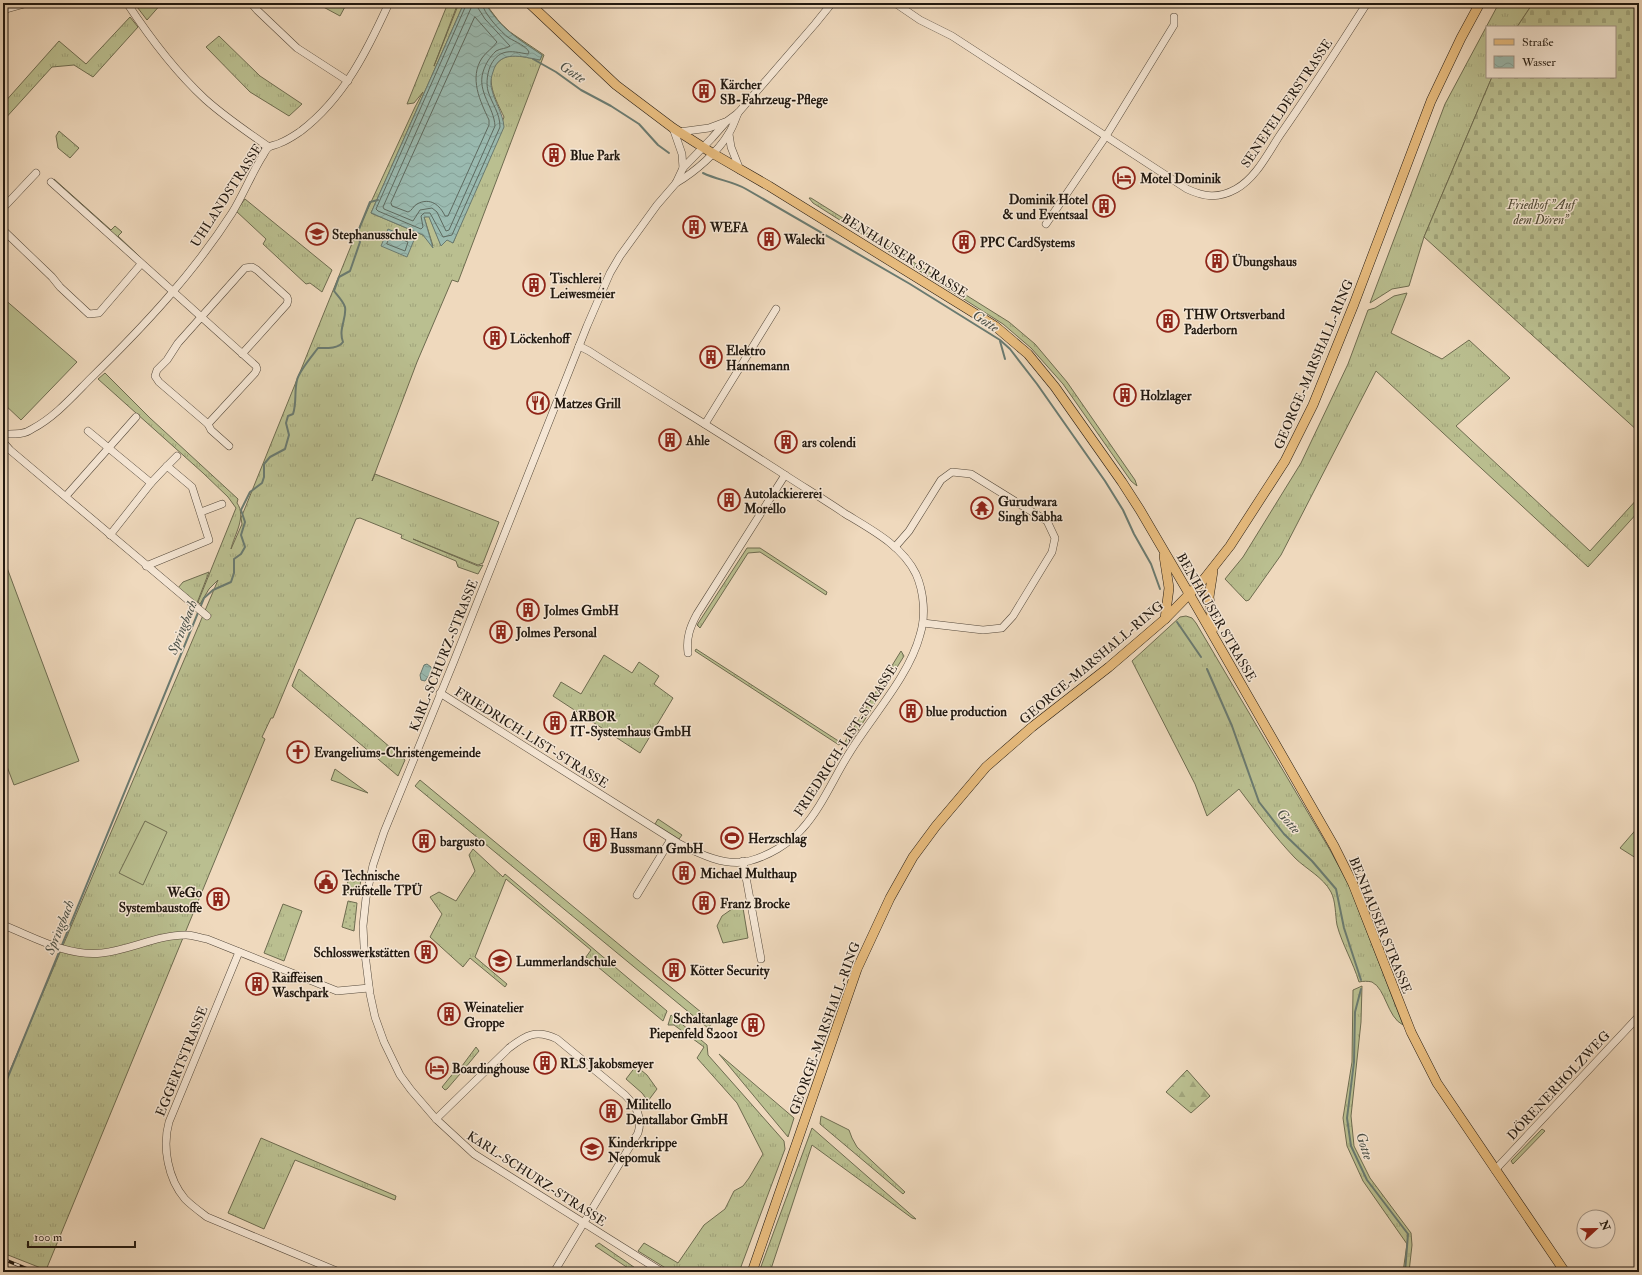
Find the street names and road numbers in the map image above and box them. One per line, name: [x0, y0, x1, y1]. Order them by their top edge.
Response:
street label: SENEFELDERSTRASSE: [1238, 36, 1336, 171]
street label: UHLANDSTRASSE: [187, 141, 266, 250]
street label: BENHAUSER STRASSE: [838, 210, 971, 301]
street label: GEORGE-MARSHALL-RING: [1271, 277, 1357, 452]
street label: BENHAUSER STRASSE: [1173, 550, 1260, 685]
street label: KARL-SCHURZ-STRASSE: [406, 577, 482, 734]
street label: GEORGE-MARSHALL-RING: [1016, 598, 1167, 728]
street label: FRIEDRICH-LIST-STRASSE: [791, 662, 901, 820]
street label: FRIEDRICH-LIST-STRASSE: [452, 684, 611, 792]
street label: BENHAUSER STRASSE: [1345, 855, 1415, 996]
street label: GEORGE-MARSHALL-RING: [786, 939, 864, 1117]
street label: EGGERTSTRASSE: [152, 1004, 211, 1119]
street label: DÖRENERHOLZWEG: [1504, 1028, 1614, 1144]
street label: KARL-SCHURZ-STRASSE: [464, 1128, 609, 1230]

